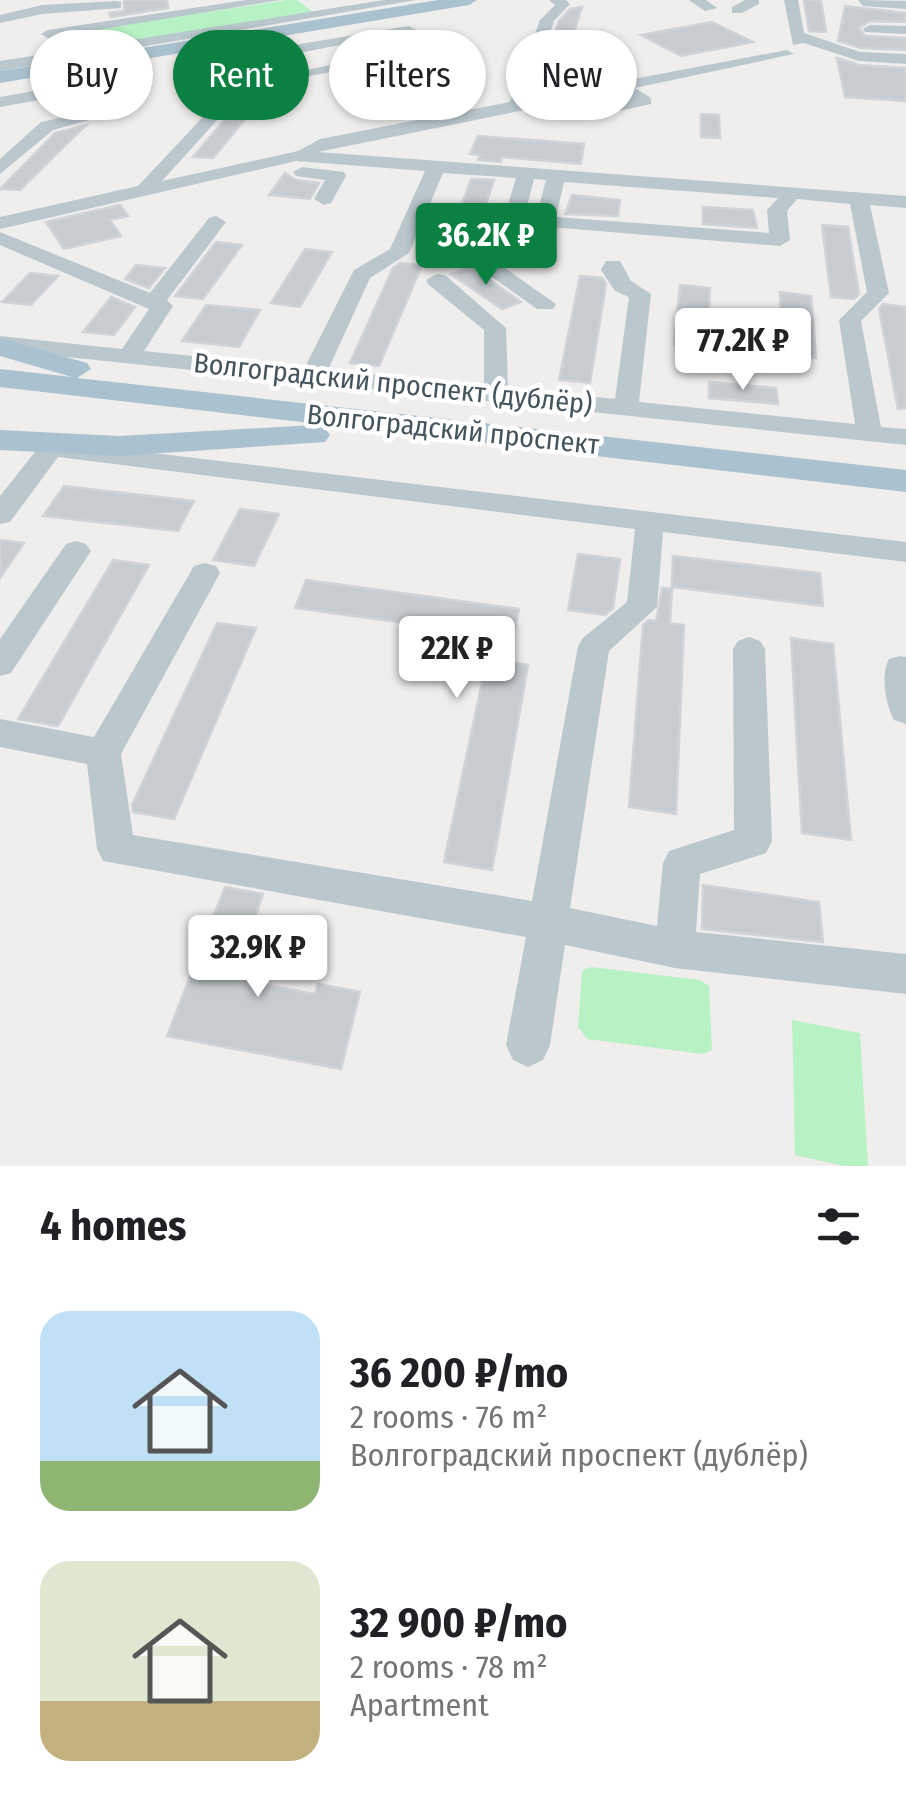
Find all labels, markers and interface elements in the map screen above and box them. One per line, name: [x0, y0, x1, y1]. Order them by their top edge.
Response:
chip: Buy: [30, 30, 153, 120]
chip: Rent: [173, 30, 309, 120]
chip: Filters: [329, 30, 486, 120]
chip: New: [506, 30, 637, 120]
pin: 36.2K ₽: [394, 203, 578, 288]
text: 36.2K ₽: [438, 216, 534, 254]
pin: 77.2K ₽: [651, 308, 835, 393]
text: 77.2K ₽: [697, 321, 789, 359]
street label: Волгоградский проспект (дублёр): [192, 346, 594, 421]
street label: Волгоградский проспект: [305, 398, 601, 461]
pin: 22K ₽: [387, 616, 527, 701]
text: 22K ₽: [421, 629, 493, 667]
pin: 32.9K ₽: [166, 915, 350, 1000]
text: 32.9K ₽: [210, 928, 306, 966]
icon: filters: [811, 1199, 866, 1254]
text: 4 homes: [40, 1201, 187, 1251]
text: 36 200 ₽/mo: [350, 1348, 568, 1398]
icon: home: [120, 1351, 240, 1471]
text: 2 rooms · 76 m²: [350, 1398, 547, 1436]
text: Волгоградский проспект (дублёр): [350, 1436, 808, 1474]
text: 32 900 ₽/mo: [350, 1598, 568, 1648]
icon: home: [120, 1601, 240, 1721]
text: 2 rooms · 78 m²: [350, 1648, 548, 1686]
text: Apartment: [350, 1686, 489, 1724]

